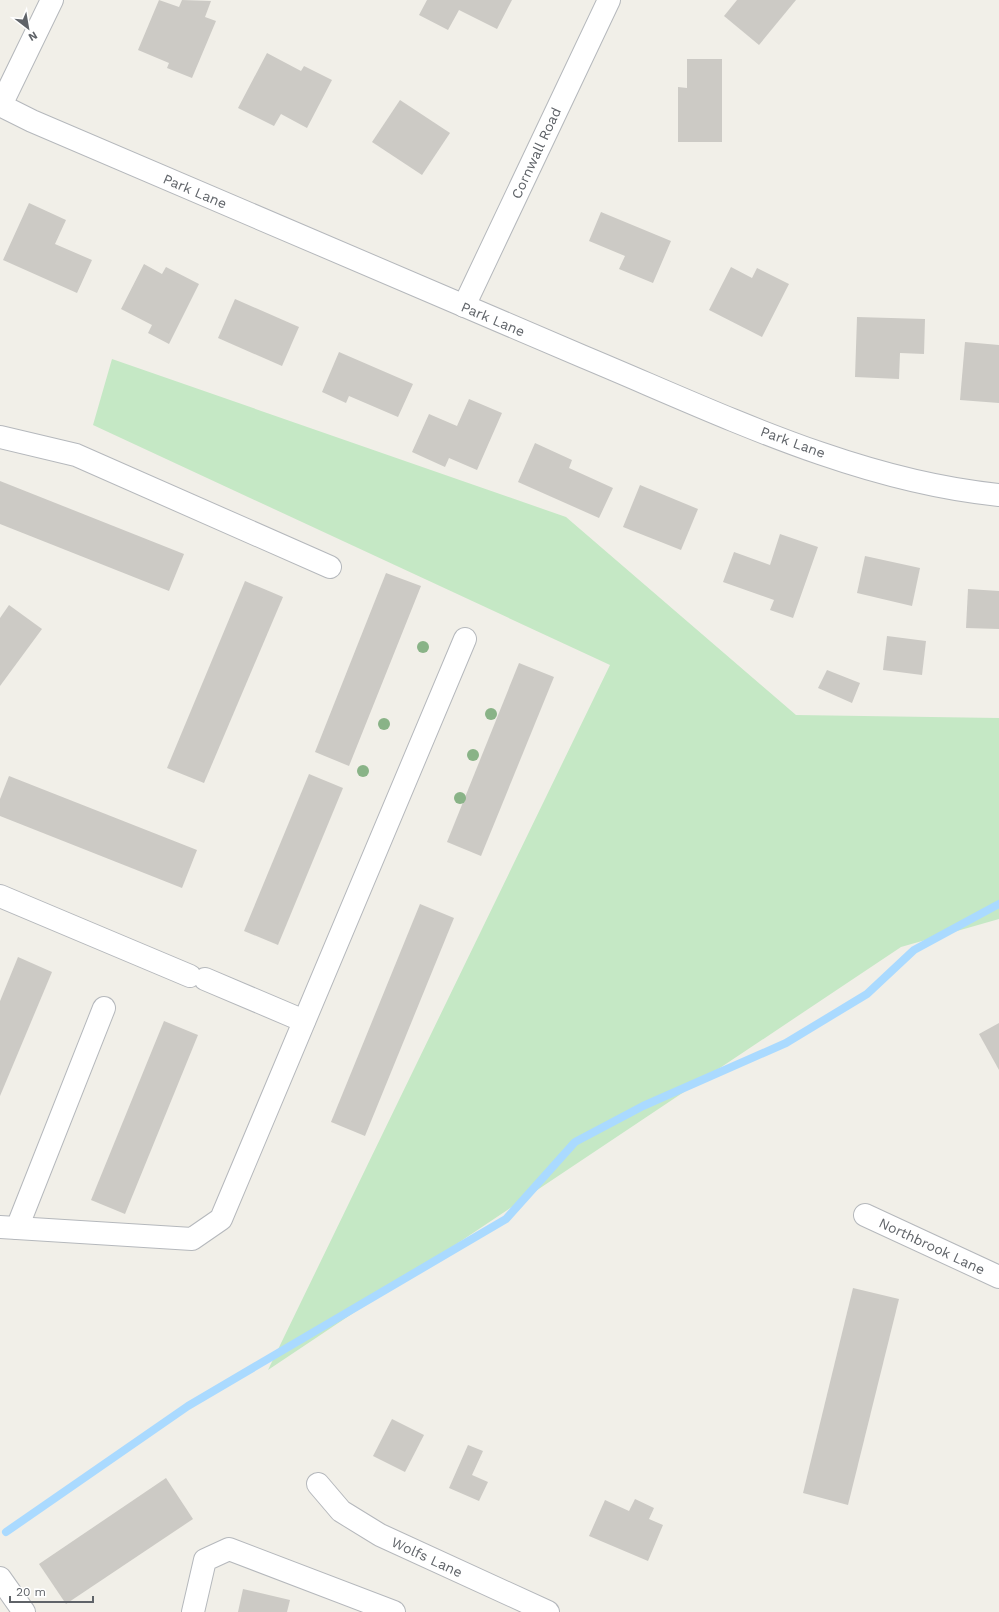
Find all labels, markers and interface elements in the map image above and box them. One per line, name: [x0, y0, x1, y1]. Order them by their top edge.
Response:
north arrow: [8, 8, 48, 48]
text: N: [26, 28, 40, 44]
street label: Cornwall Road: [508, 105, 564, 201]
street label: Park Lane: [161, 170, 229, 212]
street label: Park Lane: [459, 298, 527, 340]
street label: Park Lane: [758, 423, 828, 461]
street label: Northbrook Lane: [877, 1214, 987, 1278]
street label: Wolfs Lane: [389, 1534, 465, 1580]
scale bar: [10, 1578, 93, 1604]
text: 20 m: [16, 1585, 46, 1599]

